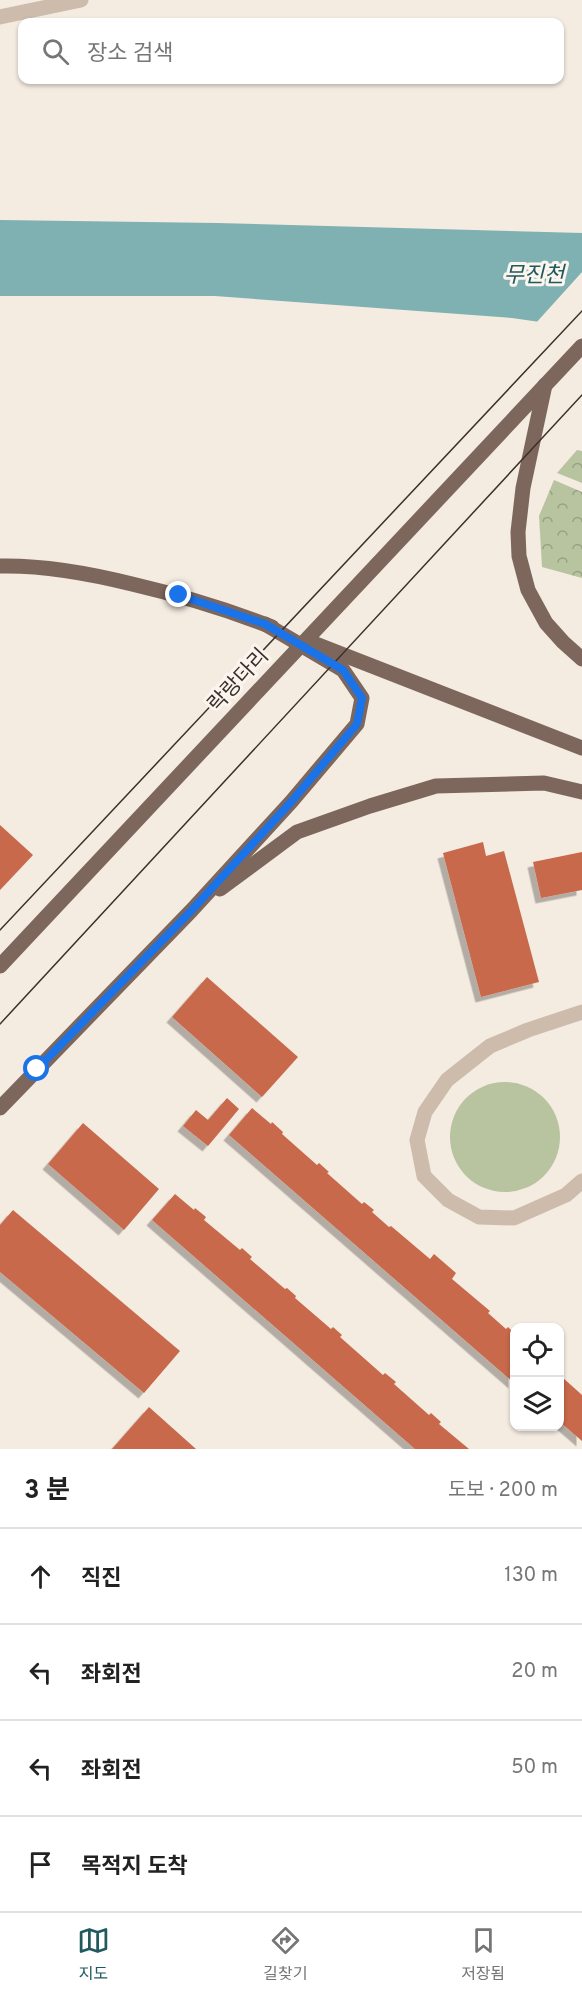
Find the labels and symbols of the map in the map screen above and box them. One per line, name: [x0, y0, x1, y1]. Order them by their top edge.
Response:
water label: 무진천: [504, 263, 567, 290]
route end: [165, 581, 191, 607]
street label: 락랑다리: [203, 644, 275, 718]
route start: [23, 1055, 49, 1081]

